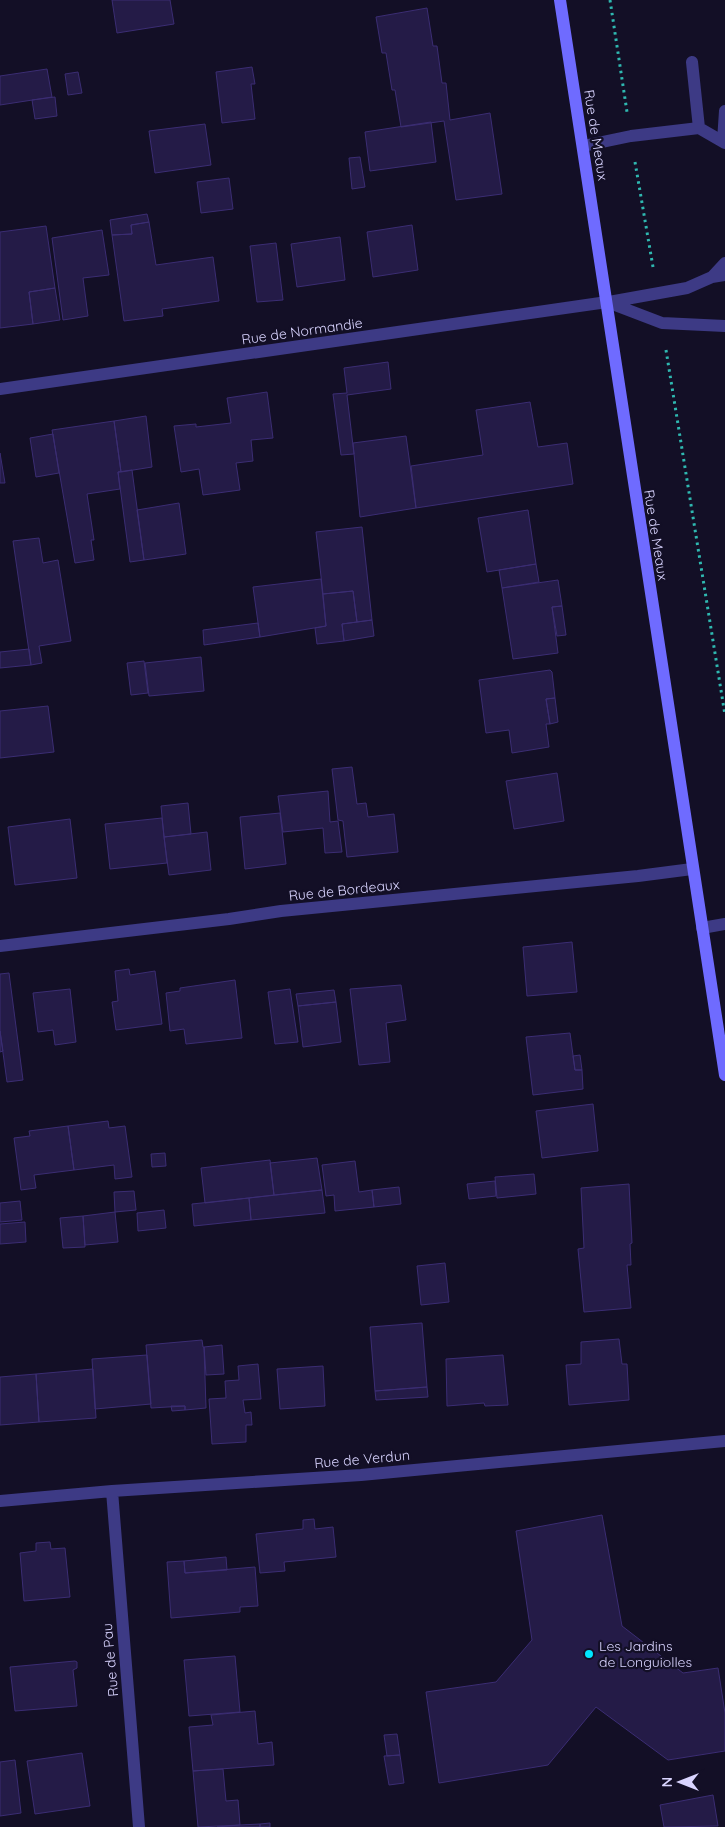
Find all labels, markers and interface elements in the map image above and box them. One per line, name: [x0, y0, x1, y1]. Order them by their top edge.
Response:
street label: Rue de Meaux: [580, 88, 612, 182]
street label: Rue de Normandie: [240, 314, 364, 348]
street label: Rue de Meaux: [640, 488, 672, 582]
street label: Rue de Bordeaux: [288, 875, 401, 905]
street label: Rue de Verdun: [313, 1446, 411, 1472]
street label: Rue de Pau: [98, 1622, 122, 1698]
place label: Les Jardins de Longuiolles: [599, 1637, 692, 1671]
marker: Les Jardins de Longuiolles: [583, 1648, 595, 1660]
north arrow: [655, 1757, 705, 1807]
text: N: [658, 1777, 676, 1787]

